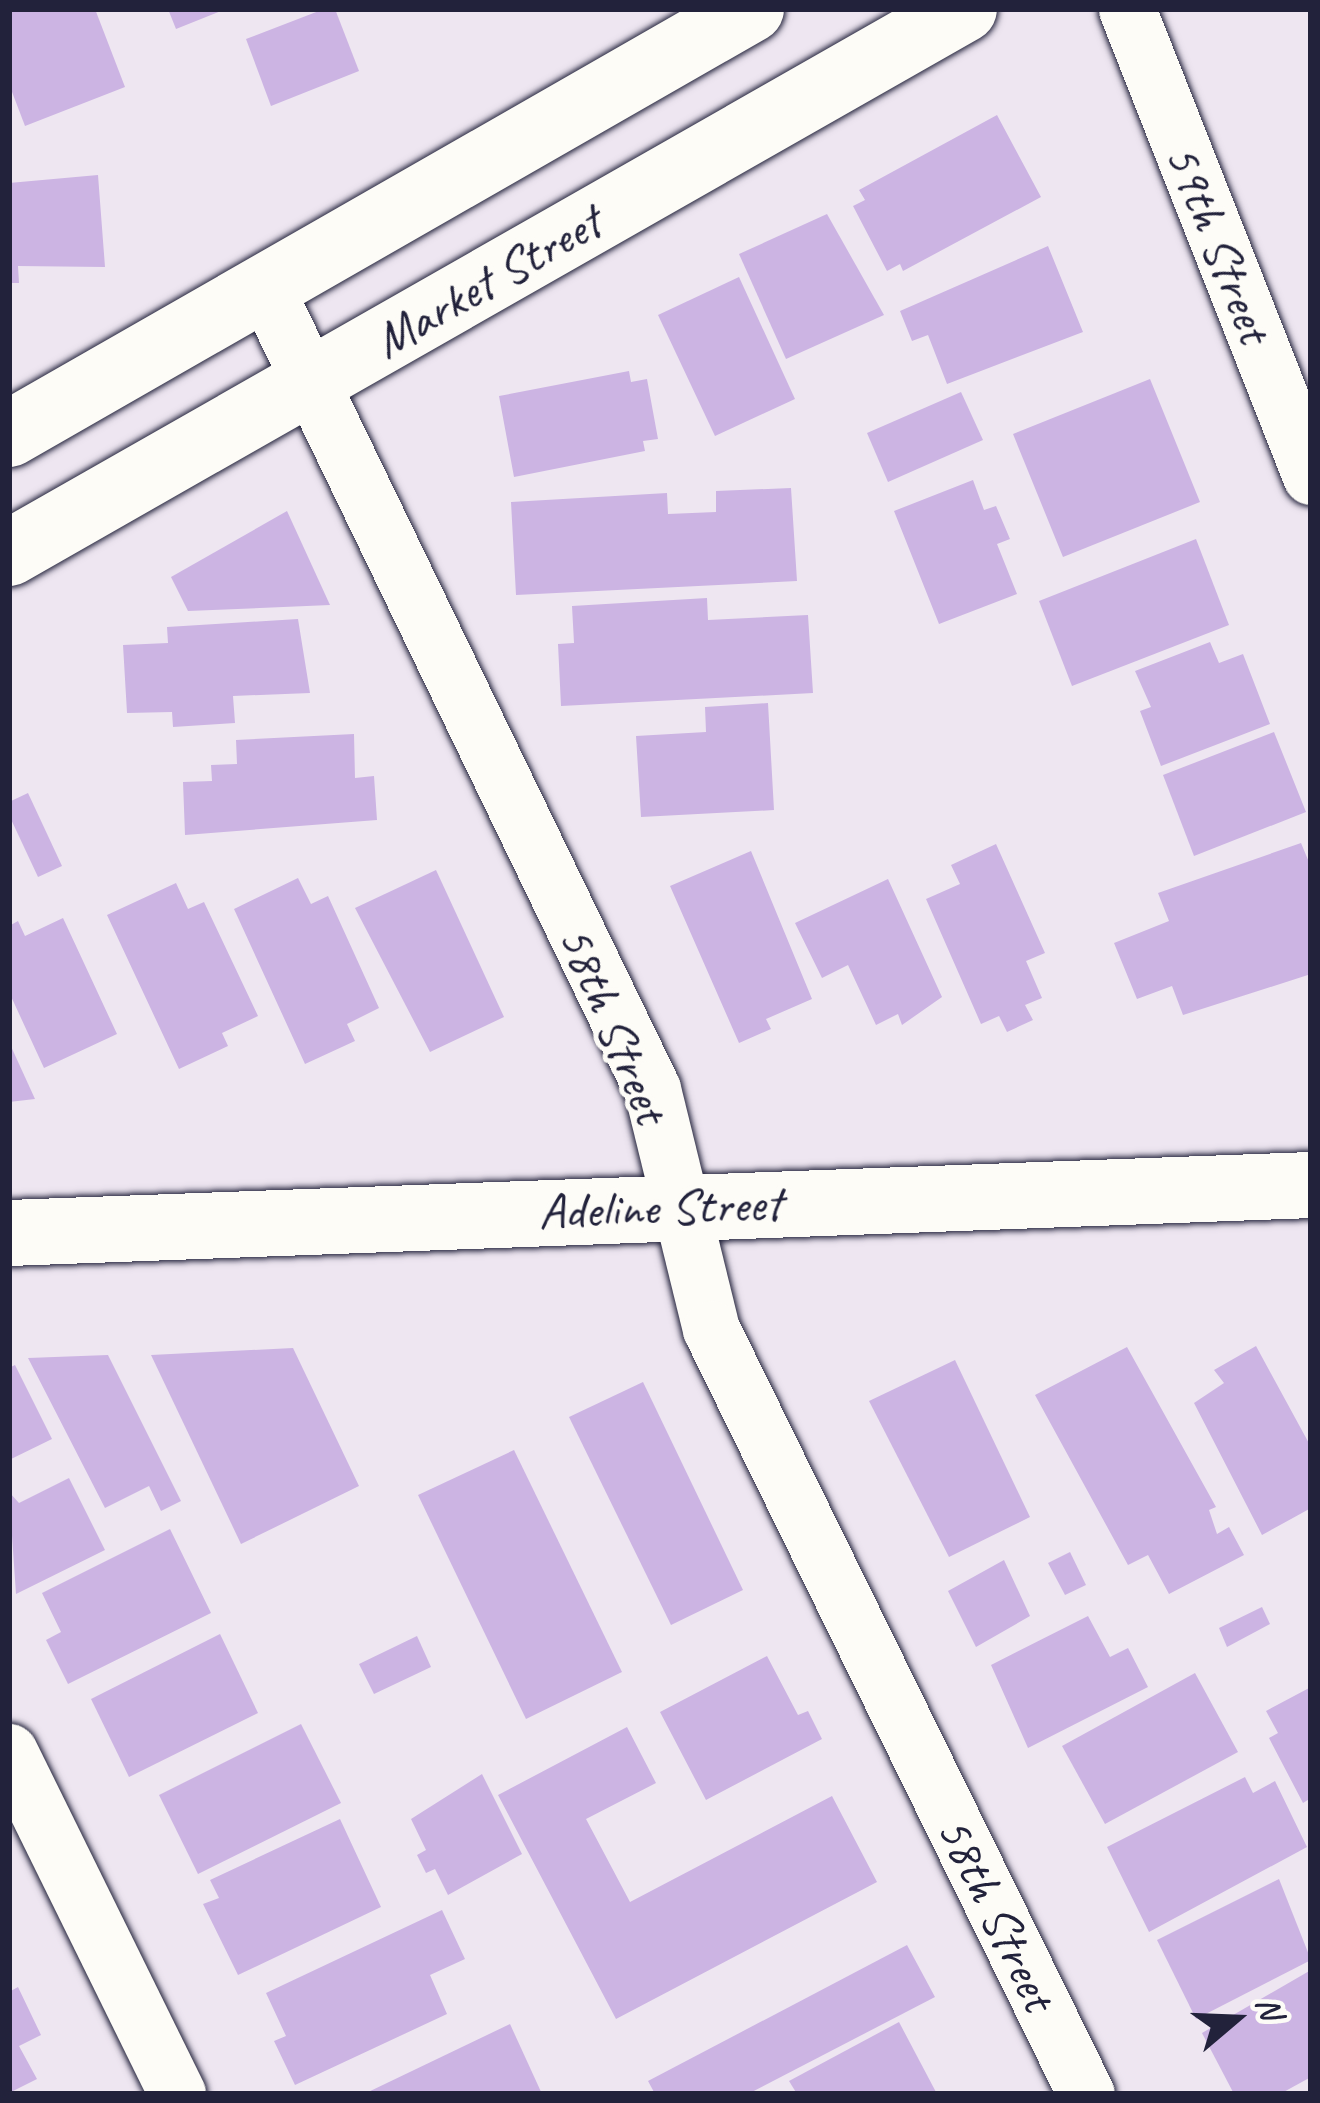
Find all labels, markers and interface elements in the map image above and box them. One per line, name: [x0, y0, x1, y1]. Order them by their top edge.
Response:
street label: 59th Street: [1151, 134, 1287, 352]
street label: Market Street: [362, 191, 612, 371]
street label: 58th Street: [545, 916, 683, 1132]
street label: Adeline Street: [537, 1172, 783, 1242]
street label: 58th Street: [924, 1806, 1070, 2020]
north arrow: [1176, 1959, 1296, 2079]
text: N: [1247, 1991, 1293, 2024]

